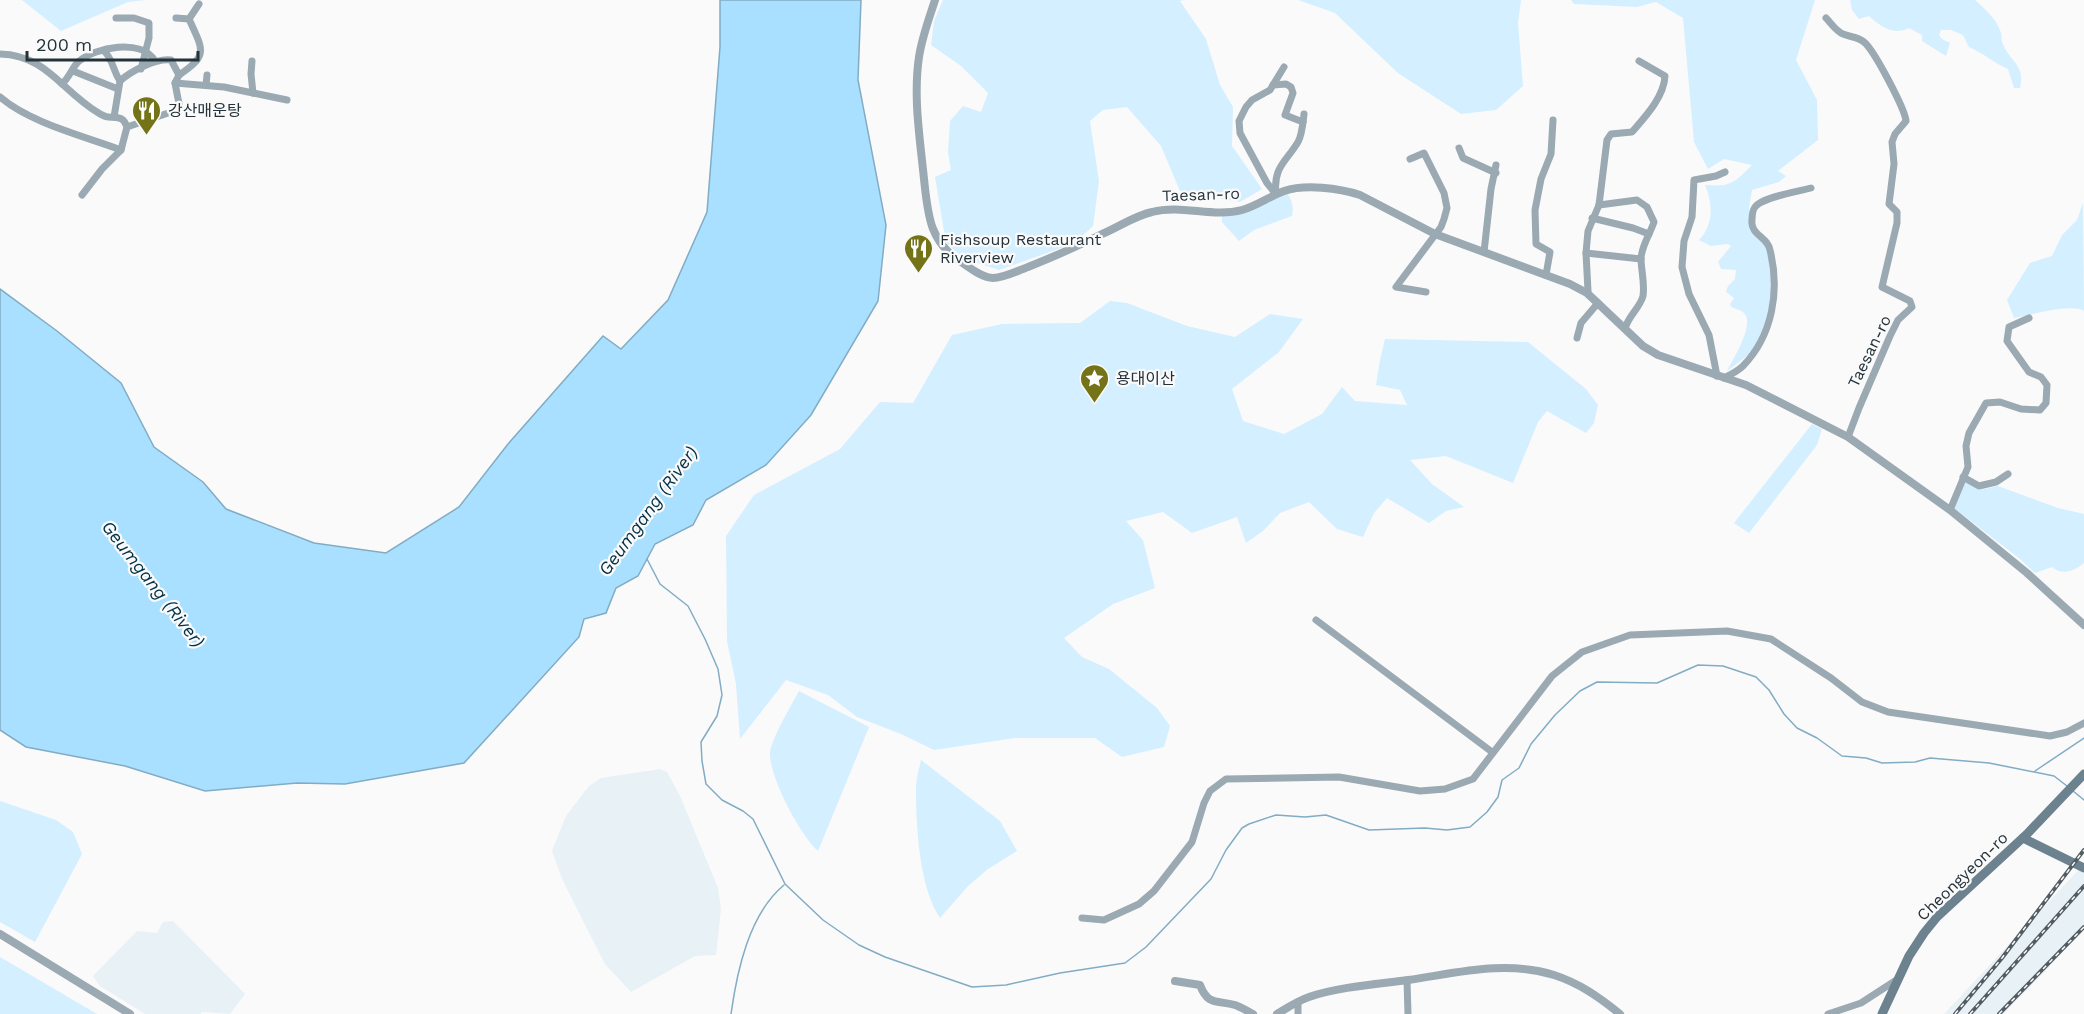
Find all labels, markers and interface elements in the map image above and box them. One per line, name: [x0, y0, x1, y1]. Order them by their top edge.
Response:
scale bar: [27, 24, 198, 62]
text: 200 m: [36, 34, 92, 55]
restaurant icon: 강산매운탕: [131, 94, 163, 136]
place label: 강산매운탕: [168, 101, 242, 120]
street label: Taesan-ro: [1162, 184, 1240, 205]
place label: Fishsoup Restaurant Riverview: [940, 230, 1102, 267]
restaurant icon: Fishsoup Restaurant Riverview: [903, 232, 935, 274]
street label: Taesan-ro: [1844, 312, 1895, 390]
place icon: 용대이산: [1079, 362, 1111, 404]
place label: 용대이산: [1116, 369, 1175, 388]
water label: Geumgang (River): [594, 442, 702, 579]
water label: Geumgang (River): [98, 516, 209, 651]
street label: Cheongyeon-ro: [1913, 828, 2012, 925]

